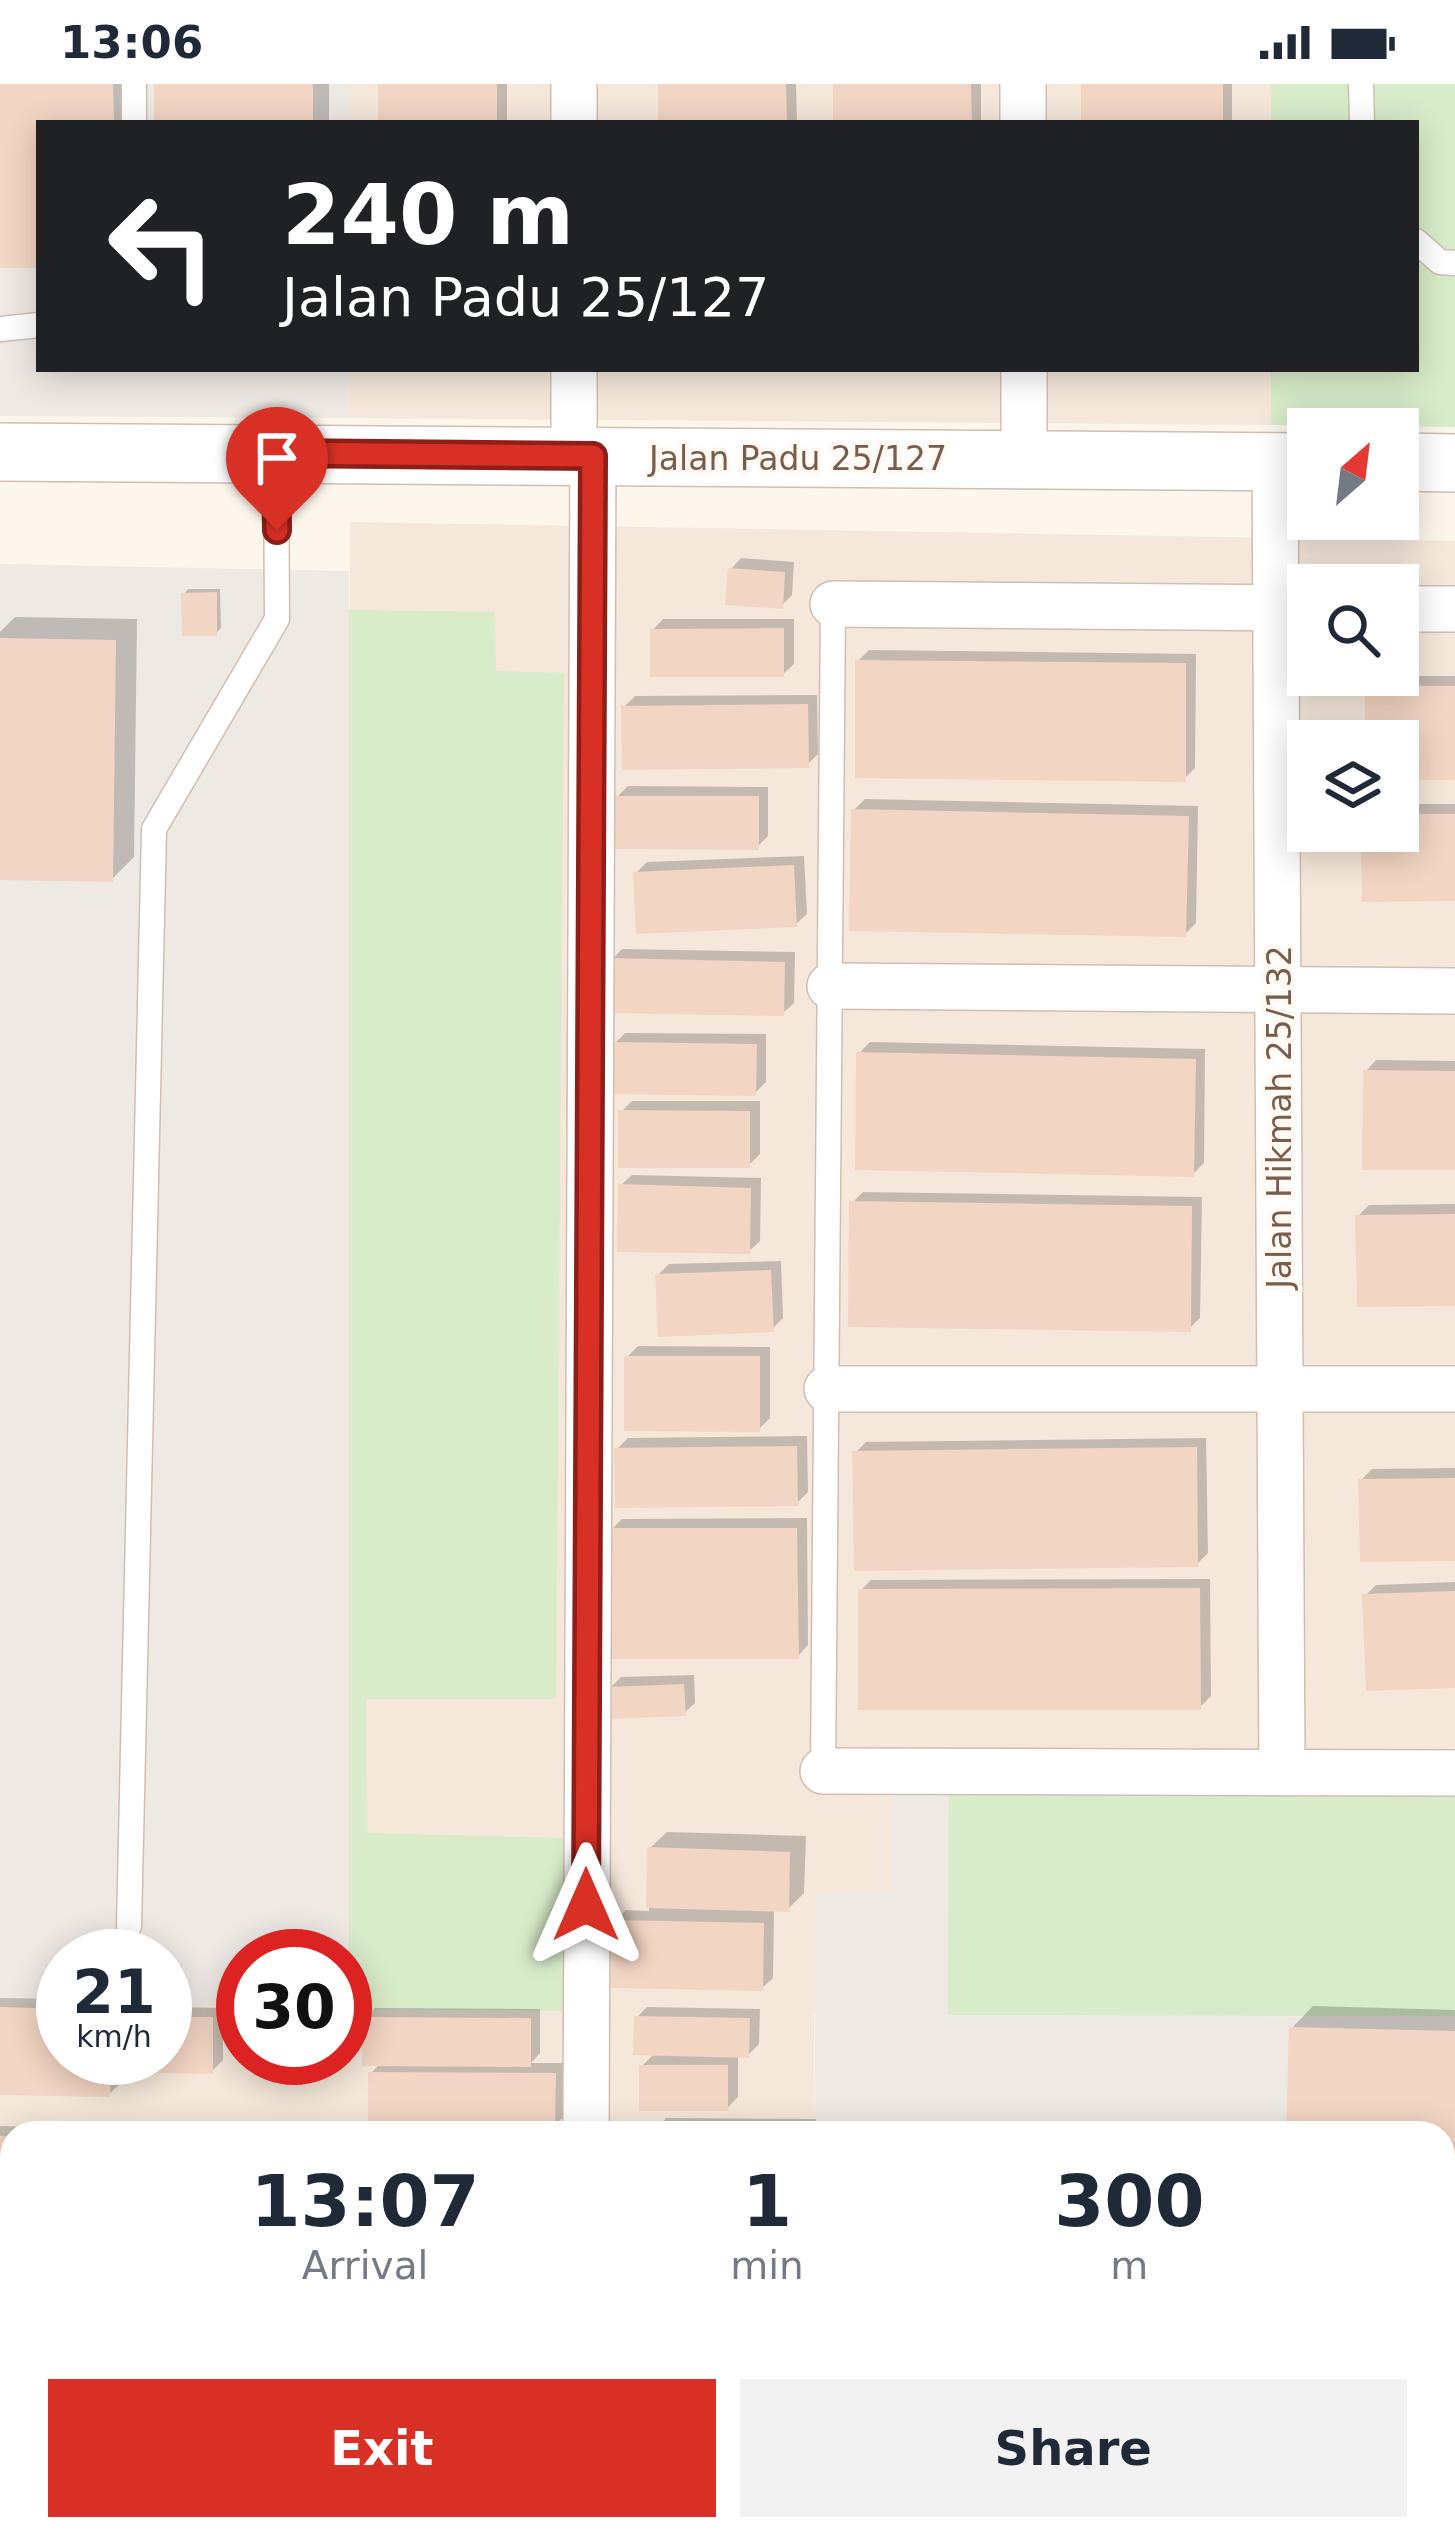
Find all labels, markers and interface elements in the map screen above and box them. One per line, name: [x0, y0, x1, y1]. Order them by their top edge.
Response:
text: 13:06: [60, 16, 203, 69]
text: 240 m: [282, 166, 574, 264]
icon: left: [84, 168, 240, 324]
text: Jalan Padu 25/127: [282, 266, 769, 329]
pin: [226, 407, 328, 530]
north arrow: [1287, 408, 1419, 540]
map controls: [1287, 408, 1419, 852]
icon: arrive: [244, 425, 310, 491]
street label: Jalan Padu 25/127: [647, 439, 947, 478]
button: search: [1287, 564, 1419, 696]
button: layers: [1287, 720, 1419, 852]
street label: Jalan Hikmah 25/132: [1260, 945, 1299, 1291]
position arrow: [523, 1842, 649, 1968]
speed limit sign: 30: [216, 1929, 372, 2085]
text: 21: [72, 1957, 156, 2027]
text: km/h: [76, 2019, 152, 2054]
text: 13:07: [250, 2159, 480, 2243]
text: 1: [742, 2159, 792, 2243]
text: 300: [1054, 2159, 1204, 2243]
text: Arrival: [302, 2243, 428, 2288]
text: min: [730, 2243, 804, 2288]
text: m: [1110, 2243, 1148, 2288]
button: Exit: [48, 2379, 716, 2517]
button: Share: [740, 2379, 1407, 2517]

